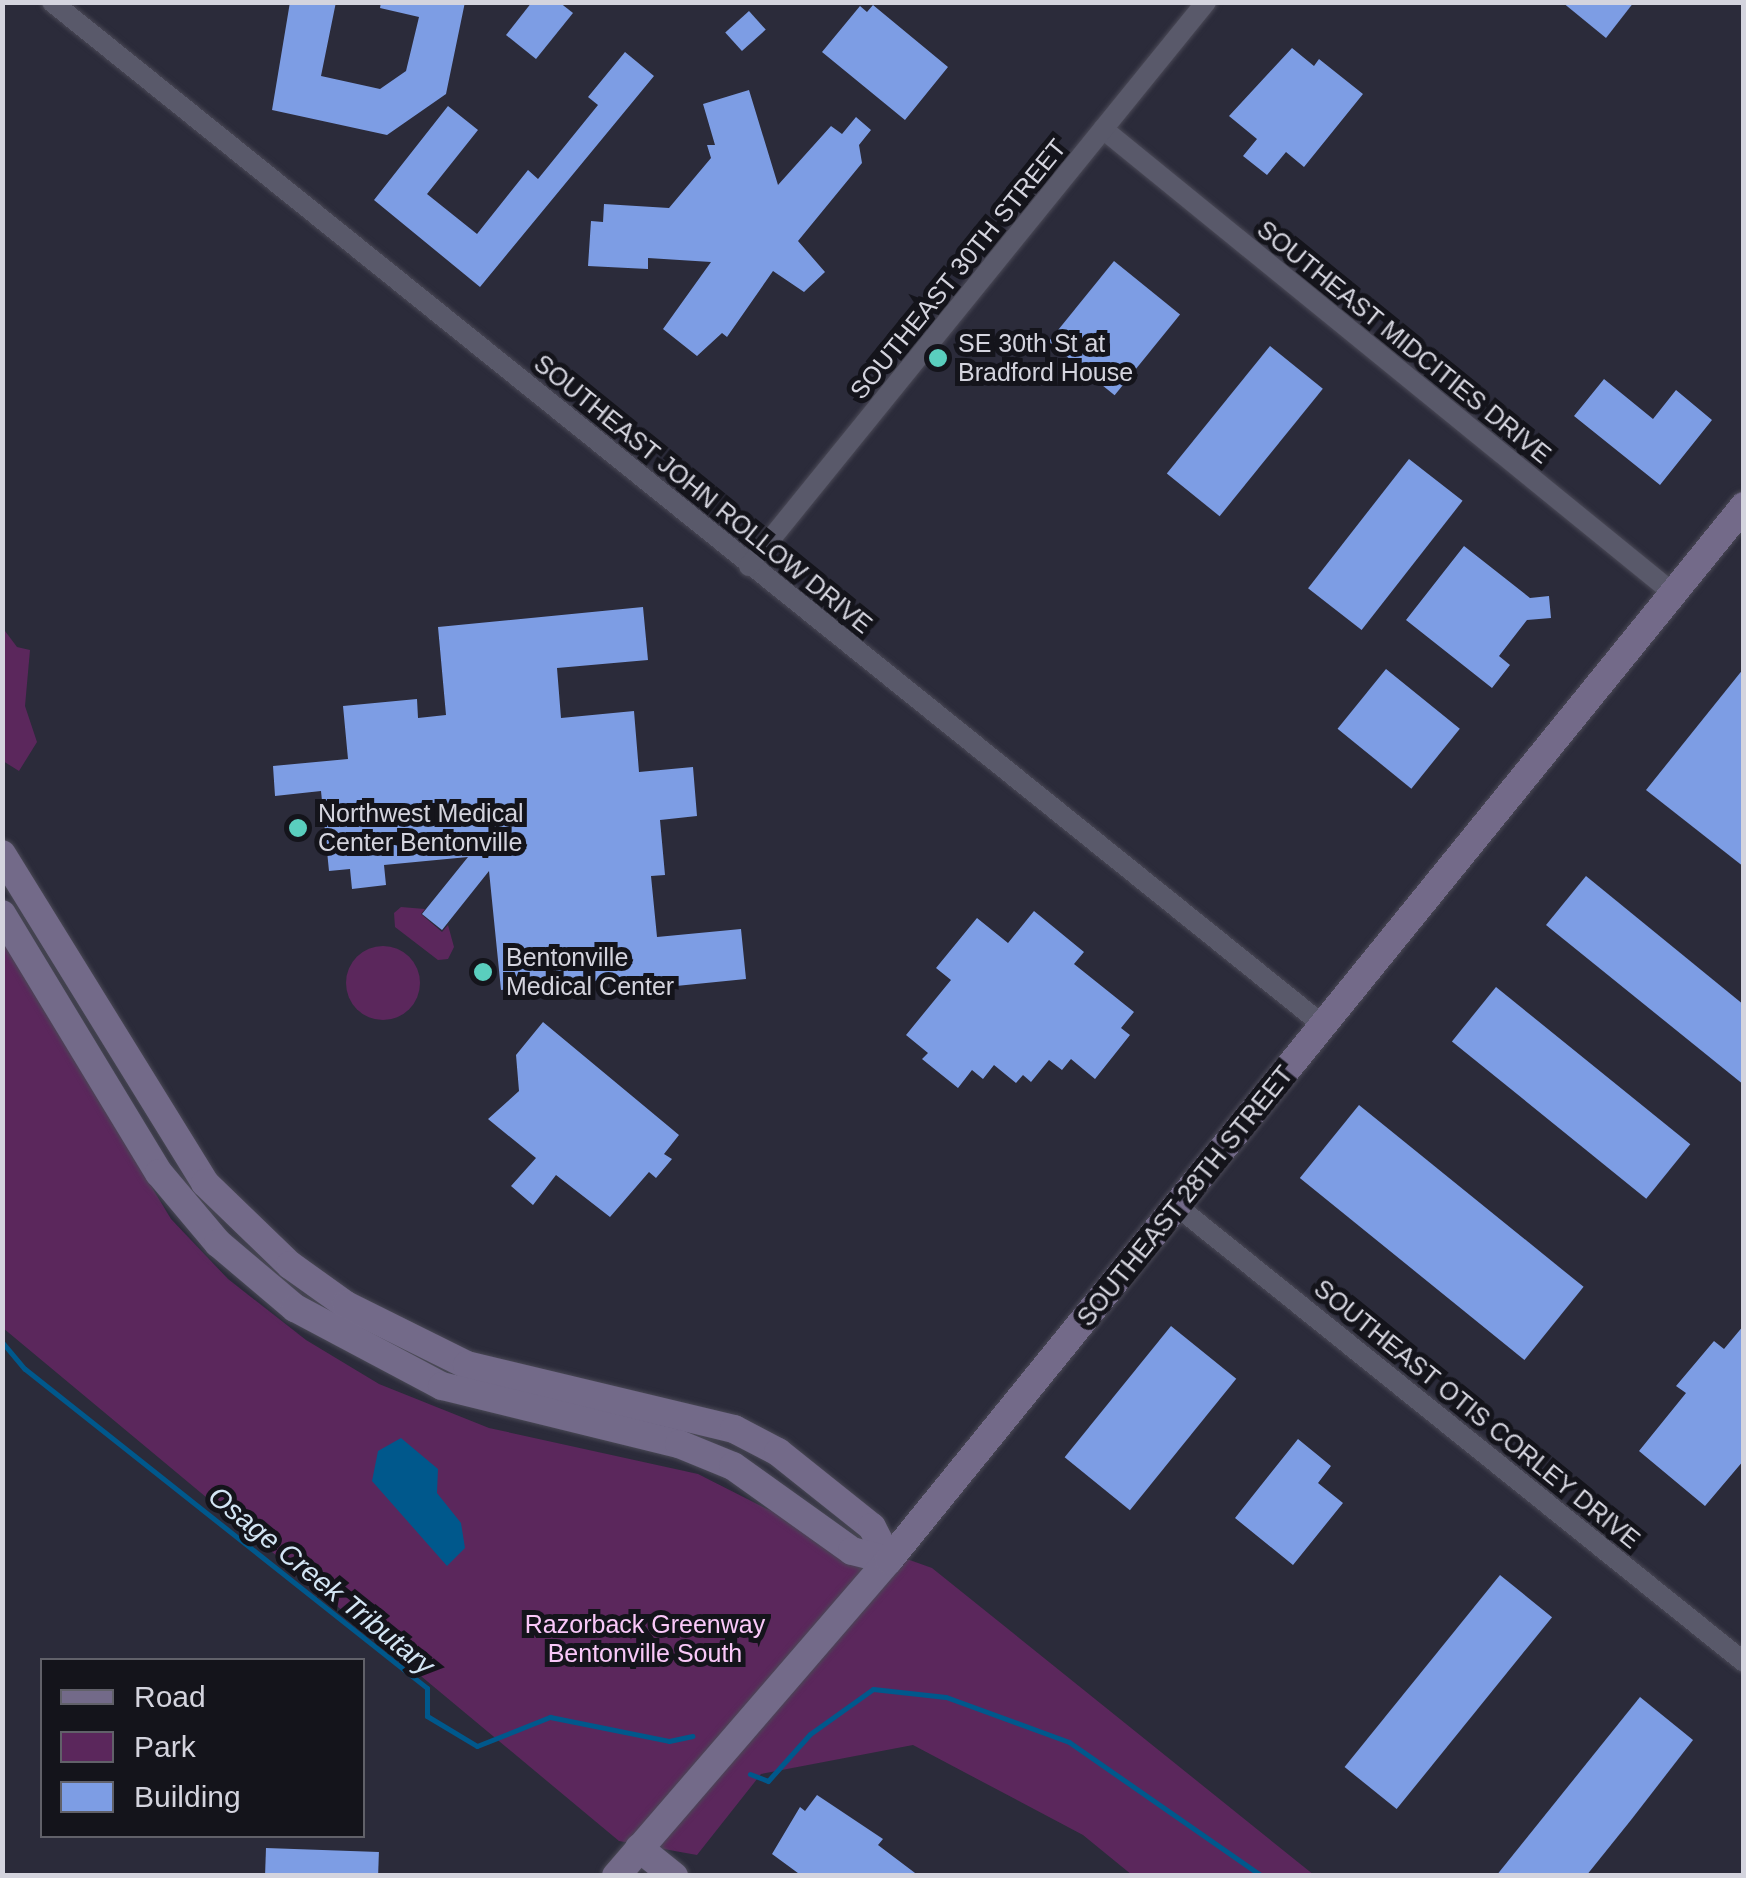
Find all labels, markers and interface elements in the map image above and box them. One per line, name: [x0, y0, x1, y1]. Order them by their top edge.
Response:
street label: SOUTHEAST 30TH STREET: [844, 133, 1072, 405]
street label: SOUTHEAST MIDCITIES DRIVE: [1251, 214, 1557, 470]
place label: SE 30th St at Bradford House: [958, 329, 1133, 388]
marker: SE 30th St at Bradford House: [927, 347, 949, 369]
street label: SOUTHEAST JOHN ROLLOW DRIVE: [528, 348, 878, 640]
place label: Northwest Medical Center Bentonville: [318, 799, 524, 858]
marker: Northwest Medical Center Bentonville: [287, 817, 309, 839]
place label: Bentonville Medical Center: [506, 943, 674, 1002]
marker: Bentonville Medical Center: [470, 959, 496, 985]
street label: SOUTHEAST 28TH STREET: [1071, 1060, 1299, 1332]
street label: SOUTHEAST OTIS CORLEY DRIVE: [1308, 1273, 1646, 1555]
water label: Osage Creek Tributary: [201, 1479, 441, 1683]
park label: Razorback Greenway Bentonville South: [525, 1610, 765, 1669]
legend: [40, 1658, 365, 1838]
text: Road: [134, 1680, 206, 1713]
text: Park: [134, 1730, 196, 1763]
text: Building: [134, 1780, 241, 1813]

